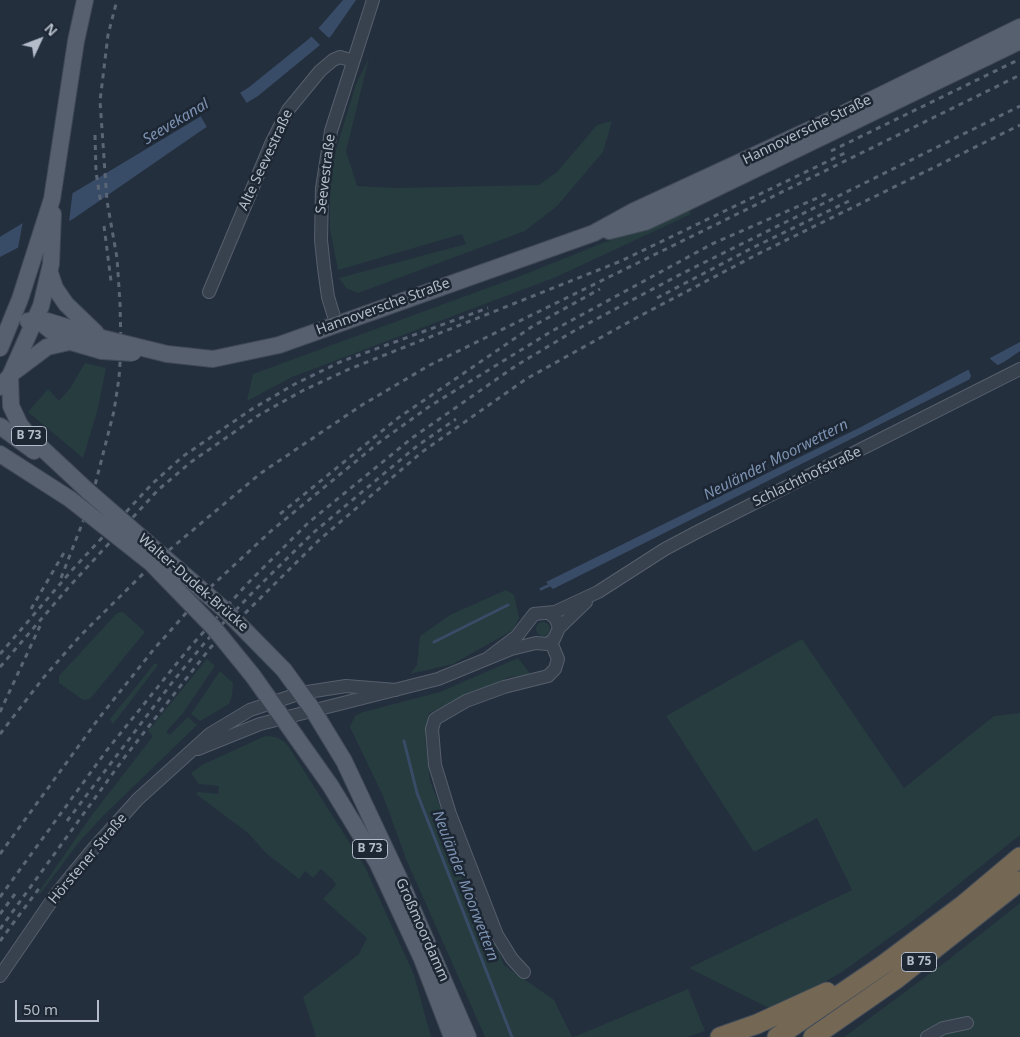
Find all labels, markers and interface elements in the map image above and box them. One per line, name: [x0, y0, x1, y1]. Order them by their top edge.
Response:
north arrow: [15, 15, 65, 65]
text: N: [40, 19, 62, 40]
street label: Hannoversche Straße: [740, 92, 874, 168]
water label: Seevekanal: [140, 95, 212, 149]
street label: Alte Seevestraße: [235, 107, 297, 213]
street label: Seevestraße: [313, 133, 339, 215]
street label: Hannoversche Straße: [314, 275, 452, 339]
water label: Neuländer Moorwettern: [701, 416, 851, 504]
road number: B 73: [12, 426, 46, 446]
street label: Schlachthofstraße: [750, 443, 864, 511]
street label: Walter-Dudek-Brücke: [134, 531, 252, 635]
water label: Neuländer Moorwettern: [428, 808, 502, 964]
street label: Hörstener Straße: [45, 810, 131, 908]
road number: B 73: [352, 840, 388, 859]
street label: Großmoordamm: [392, 876, 452, 984]
road number: B 75: [902, 952, 936, 972]
scale bar: [18, 990, 101, 1022]
text: 50 m: [23, 999, 58, 1019]

